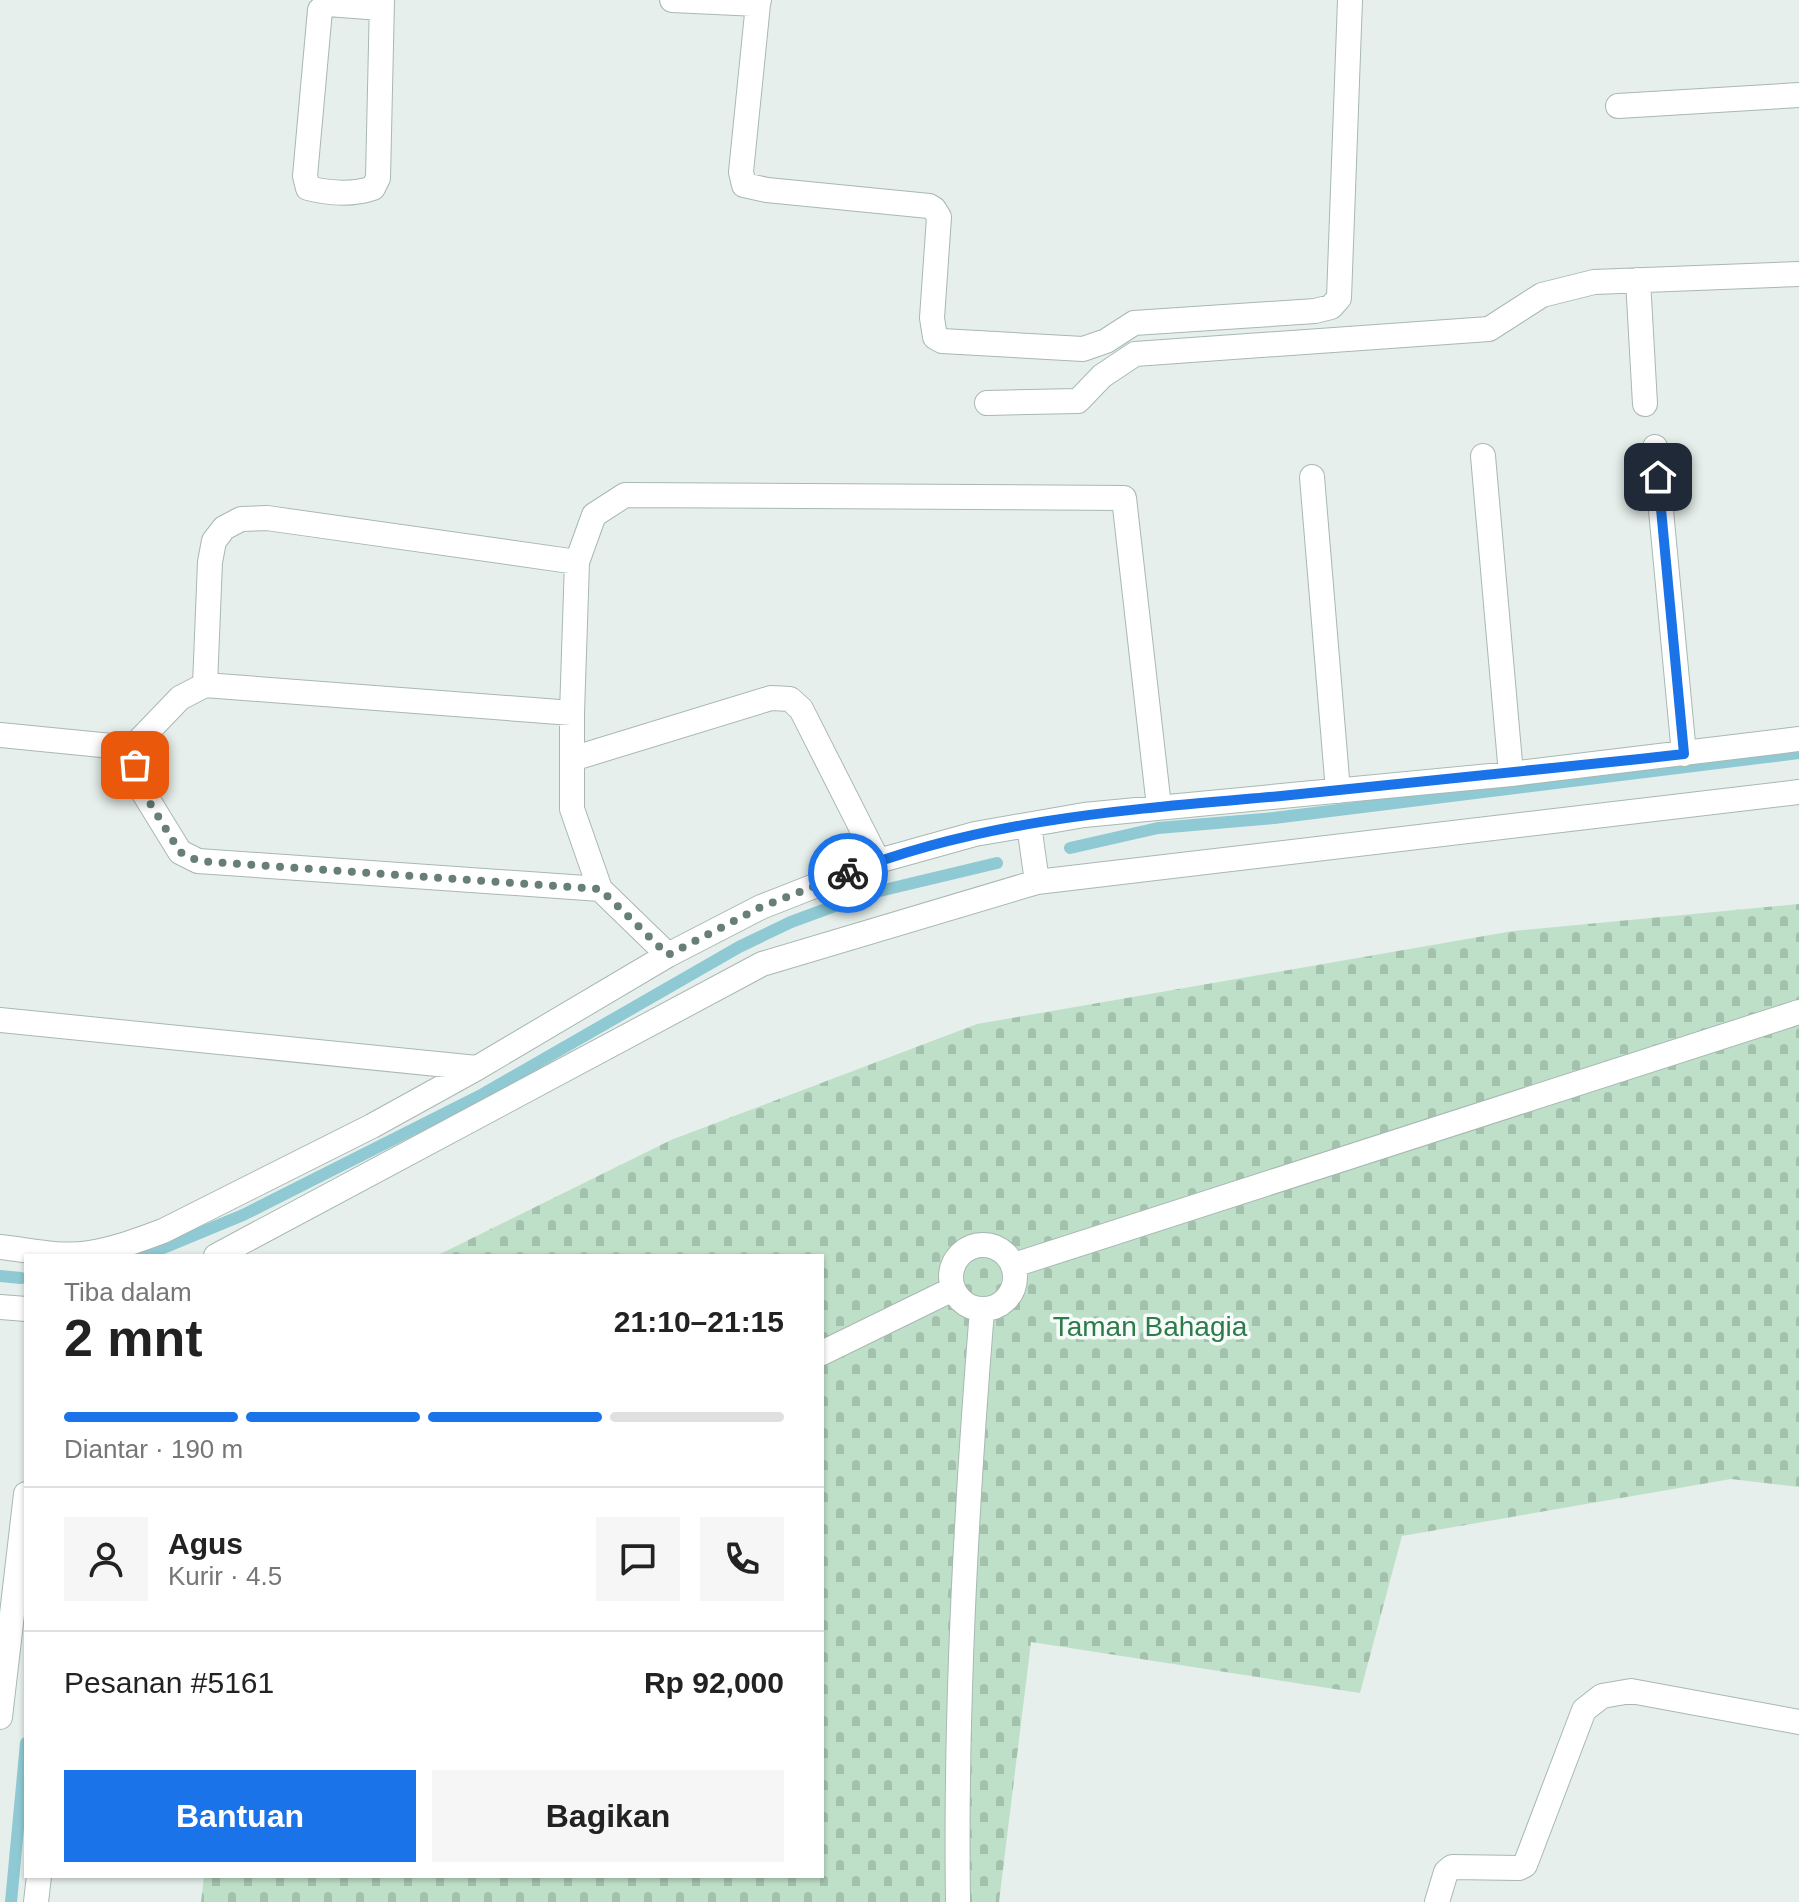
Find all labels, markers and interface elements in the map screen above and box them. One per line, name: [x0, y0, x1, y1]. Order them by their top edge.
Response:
pin: [1624, 443, 1692, 511]
icon: home: [1636, 455, 1680, 499]
pin: [101, 731, 169, 799]
icon: bag: [113, 743, 157, 787]
courier: [808, 833, 888, 913]
icon: bike: [826, 851, 870, 895]
text: Tiba dalam: [64, 1277, 192, 1307]
text: 21:10–21:15: [614, 1305, 784, 1338]
text: 2 mnt: [64, 1309, 203, 1367]
park label: Taman Bahagia: [1053, 1311, 1248, 1342]
text: Diantar · 190 m: [64, 1434, 243, 1464]
button: person: [64, 1517, 148, 1601]
button: chat: [596, 1517, 680, 1601]
button: phone: [700, 1517, 784, 1601]
text: Agus: [168, 1527, 243, 1560]
text: Kurir · 4.5: [168, 1561, 282, 1591]
text: Pesanan #5161: [64, 1666, 274, 1699]
text: Rp 92,000: [644, 1666, 784, 1699]
button: Bantuan: [64, 1770, 416, 1862]
button: Bagikan: [432, 1770, 784, 1862]

